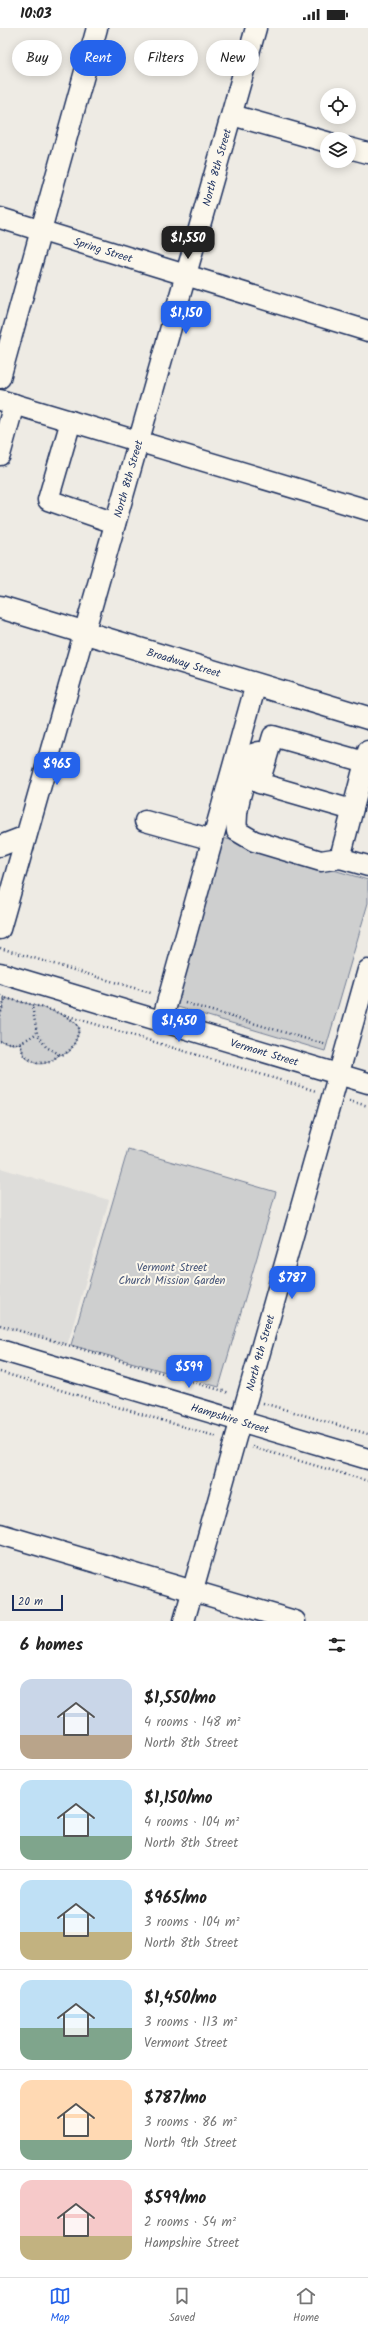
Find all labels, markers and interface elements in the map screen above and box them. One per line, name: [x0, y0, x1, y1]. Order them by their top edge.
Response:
text: 10:03: [20, 2, 52, 26]
chip: Buy: [12, 40, 62, 76]
chip: Rent: [70, 40, 126, 76]
chip: Filters: [134, 40, 198, 76]
chip: New: [206, 40, 259, 76]
map controls: [320, 88, 356, 168]
button: locate: [320, 88, 356, 124]
street label: North 8th Street: [198, 126, 237, 208]
button: layers: [320, 132, 356, 168]
pin: $1,550: [155, 226, 221, 260]
text: $1,550: [171, 228, 205, 249]
street label: Spring Street: [71, 233, 135, 268]
pin: $1,150: [153, 301, 219, 335]
text: $1,150: [170, 303, 202, 324]
street label: North 8th Street: [109, 438, 149, 520]
street label: Broadway Street: [144, 644, 223, 683]
pin: $965: [33, 752, 81, 786]
text: $965: [43, 754, 71, 775]
pin: $1,450: [146, 1009, 212, 1043]
text: $1,450: [161, 1011, 197, 1032]
street label: Vermont Street: [228, 1034, 301, 1072]
park label: Vermont Street Church Mission Garden: [119, 1259, 226, 1290]
pin: $787: [268, 1266, 316, 1300]
text: $787: [278, 1268, 306, 1289]
street label: North 9th Street: [241, 1312, 280, 1393]
pin: $599: [165, 1355, 213, 1389]
text: $599: [175, 1357, 203, 1378]
street label: Hampshire Street: [189, 1399, 272, 1439]
scale bar: [12, 1593, 63, 1612]
text: 20 m: [18, 1593, 43, 1611]
text: 6 homes: [20, 1632, 83, 1659]
icon: filters: [326, 1634, 348, 1656]
text: $1,550/mo: [144, 1685, 216, 1712]
icon: home: [52, 1695, 100, 1743]
text: 4 rooms · 148 m²: [144, 1712, 241, 1733]
text: North 8th Street: [144, 1733, 238, 1754]
text: $1,150/mo: [144, 1785, 213, 1812]
icon: home: [52, 1796, 100, 1844]
text: 4 rooms · 104 m²: [144, 1812, 239, 1833]
text: North 8th Street: [144, 1833, 238, 1854]
text: $965/mo: [144, 1885, 207, 1912]
icon: home: [52, 1896, 100, 1944]
text: 3 rooms · 104 m²: [144, 1912, 239, 1933]
text: North 8th Street: [144, 1933, 238, 1954]
text: $1,450/mo: [144, 1985, 217, 2012]
icon: home: [52, 1996, 100, 2044]
text: 3 rooms · 113 m²: [144, 2012, 237, 2033]
text: Vermont Street: [144, 2033, 227, 2054]
text: $787/mo: [144, 2085, 207, 2112]
icon: home: [52, 2096, 100, 2144]
text: 3 rooms · 86 m²: [144, 2112, 237, 2133]
text: North 9th Street: [144, 2133, 237, 2154]
text: $599/mo: [144, 2185, 206, 2212]
icon: home: [52, 2196, 100, 2244]
text: 2 rooms · 54 m²: [144, 2212, 236, 2233]
text: Hampshire Street: [144, 2233, 239, 2254]
tab: Map: [49, 2285, 71, 2327]
tab: Saved: [169, 2285, 195, 2327]
tab: Home: [293, 2285, 319, 2327]

